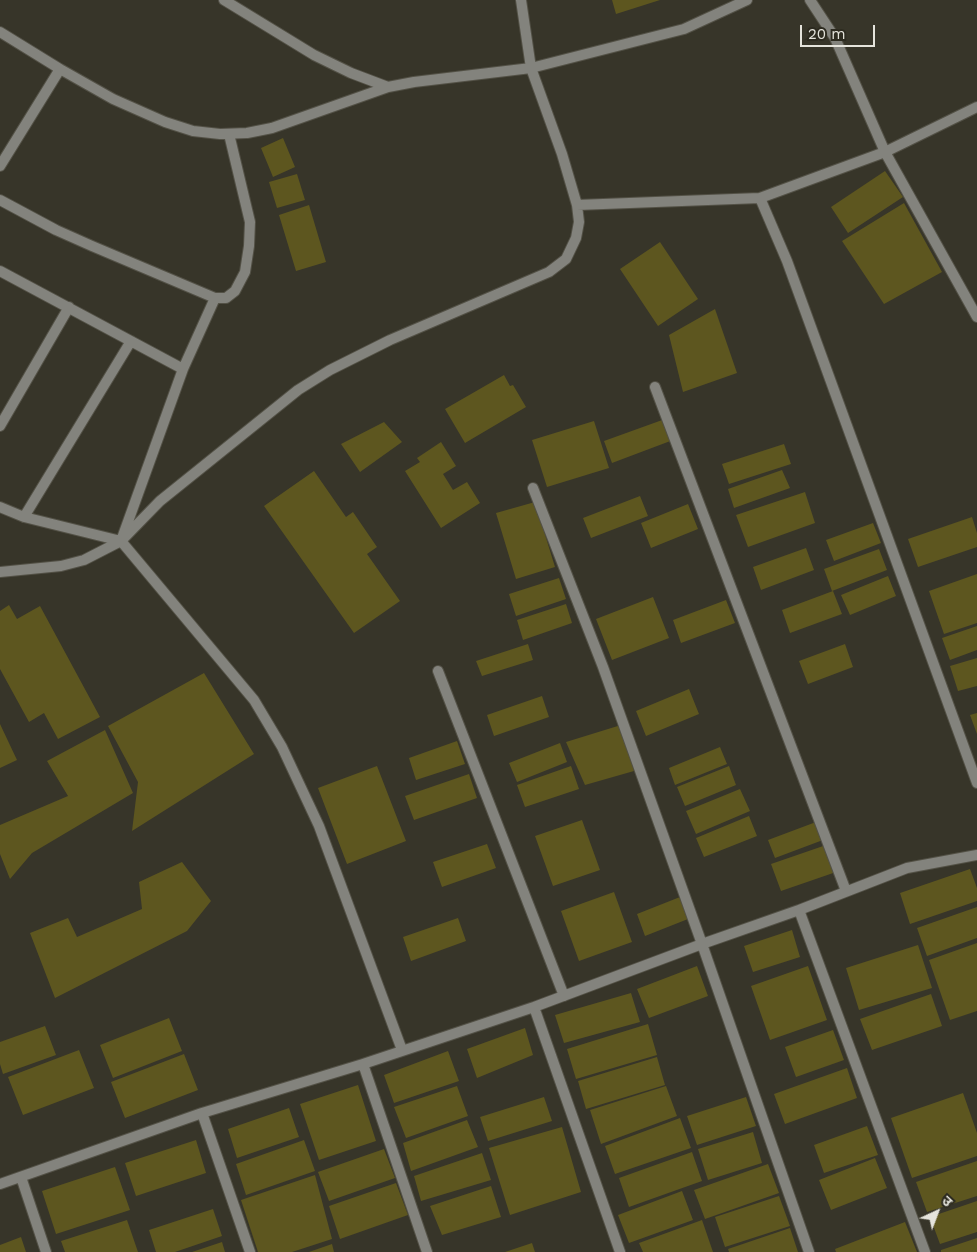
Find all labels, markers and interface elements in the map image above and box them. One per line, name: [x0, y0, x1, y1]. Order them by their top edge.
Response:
scale bar: [802, 15, 877, 47]
text: 20 m: [808, 25, 846, 43]
north arrow: [912, 1187, 962, 1237]
text: उ: [939, 1192, 956, 1210]

